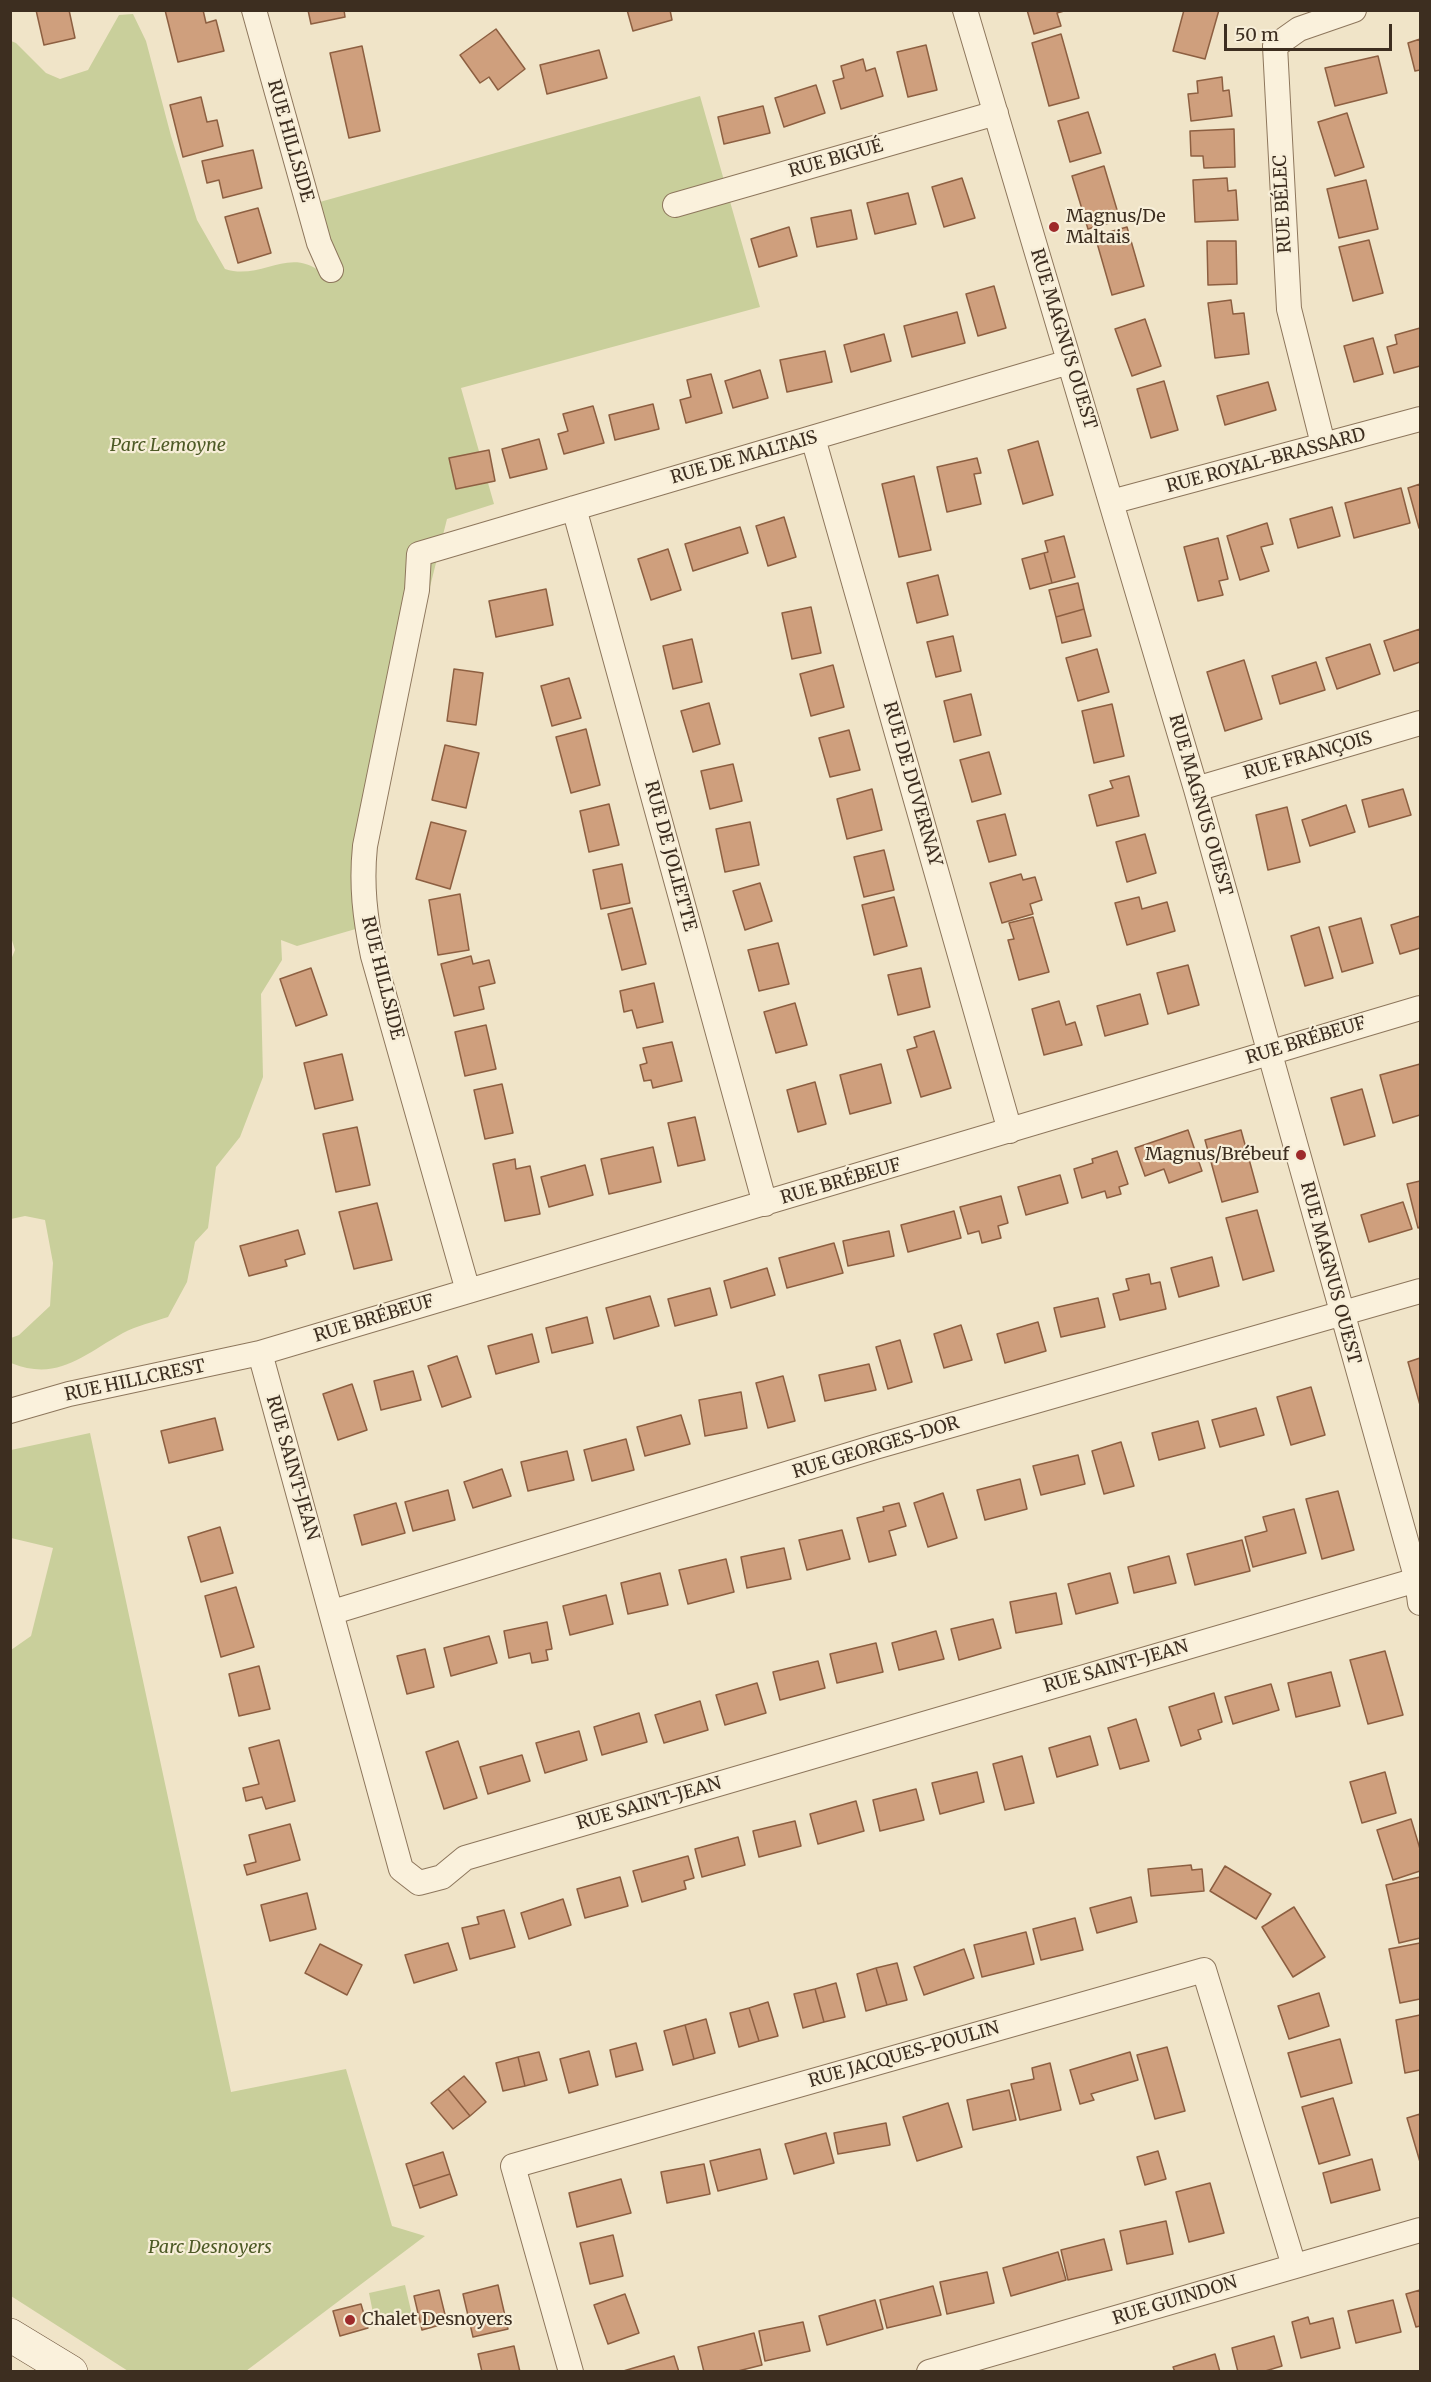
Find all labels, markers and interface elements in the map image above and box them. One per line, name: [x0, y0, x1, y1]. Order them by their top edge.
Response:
scale bar: [1227, 12, 1395, 50]
text: 50 m: [1235, 23, 1279, 46]
street label: RUE HILLSIDE: [262, 77, 318, 205]
street label: RUE BIGUÉ: [786, 135, 886, 183]
street label: RUE BÉLEC: [1270, 154, 1296, 254]
place label: Magnus/De Maltais: [1066, 206, 1166, 248]
marker: Magnus/De Maltais: [1047, 220, 1061, 234]
street label: RUE MAGNUS OUEST: [1025, 246, 1101, 432]
street label: RUE ROYAL-BRASSARD: [1164, 424, 1368, 498]
street label: RUE DE MALTAIS: [668, 427, 820, 489]
park label: Parc Lemoyne: [110, 435, 226, 457]
street label: RUE DE DUVERNAY: [878, 699, 946, 869]
street label: RUE MAGNUS OUEST: [1164, 712, 1236, 898]
street label: RUE FRANÇOIS: [1241, 727, 1375, 785]
street label: RUE DE JOLIETTE: [640, 778, 700, 934]
street label: RUE HILLSIDE: [356, 914, 408, 1042]
street label: RUE BRÉBEUF: [1243, 1012, 1369, 1070]
place label: Magnus/Brébeuf: [1145, 1144, 1289, 1166]
marker: Magnus/Brébeuf: [1294, 1148, 1308, 1162]
street label: RUE BRÉBEUF: [778, 1154, 904, 1210]
street label: RUE MAGNUS OUEST: [1295, 1180, 1365, 1366]
street label: RUE BRÉBEUF: [311, 1290, 437, 1348]
street label: RUE HILLCREST: [63, 1356, 207, 1406]
street label: RUE SAINT-JEAN: [261, 1393, 323, 1543]
street label: RUE GEORGES-DOR: [790, 1412, 962, 1484]
street label: RUE SAINT-JEAN: [1041, 1636, 1191, 1698]
street label: RUE SAINT-JEAN: [574, 1773, 724, 1835]
street label: RUE JACQUES-POULIN: [806, 2017, 1002, 2093]
park label: Parc Desnoyers: [148, 2237, 272, 2259]
street label: RUE GUINDON: [1110, 2272, 1240, 2330]
place label: Chalet Desnoyers: [362, 2309, 513, 2331]
marker: Chalet Desnoyers: [343, 2313, 357, 2327]

